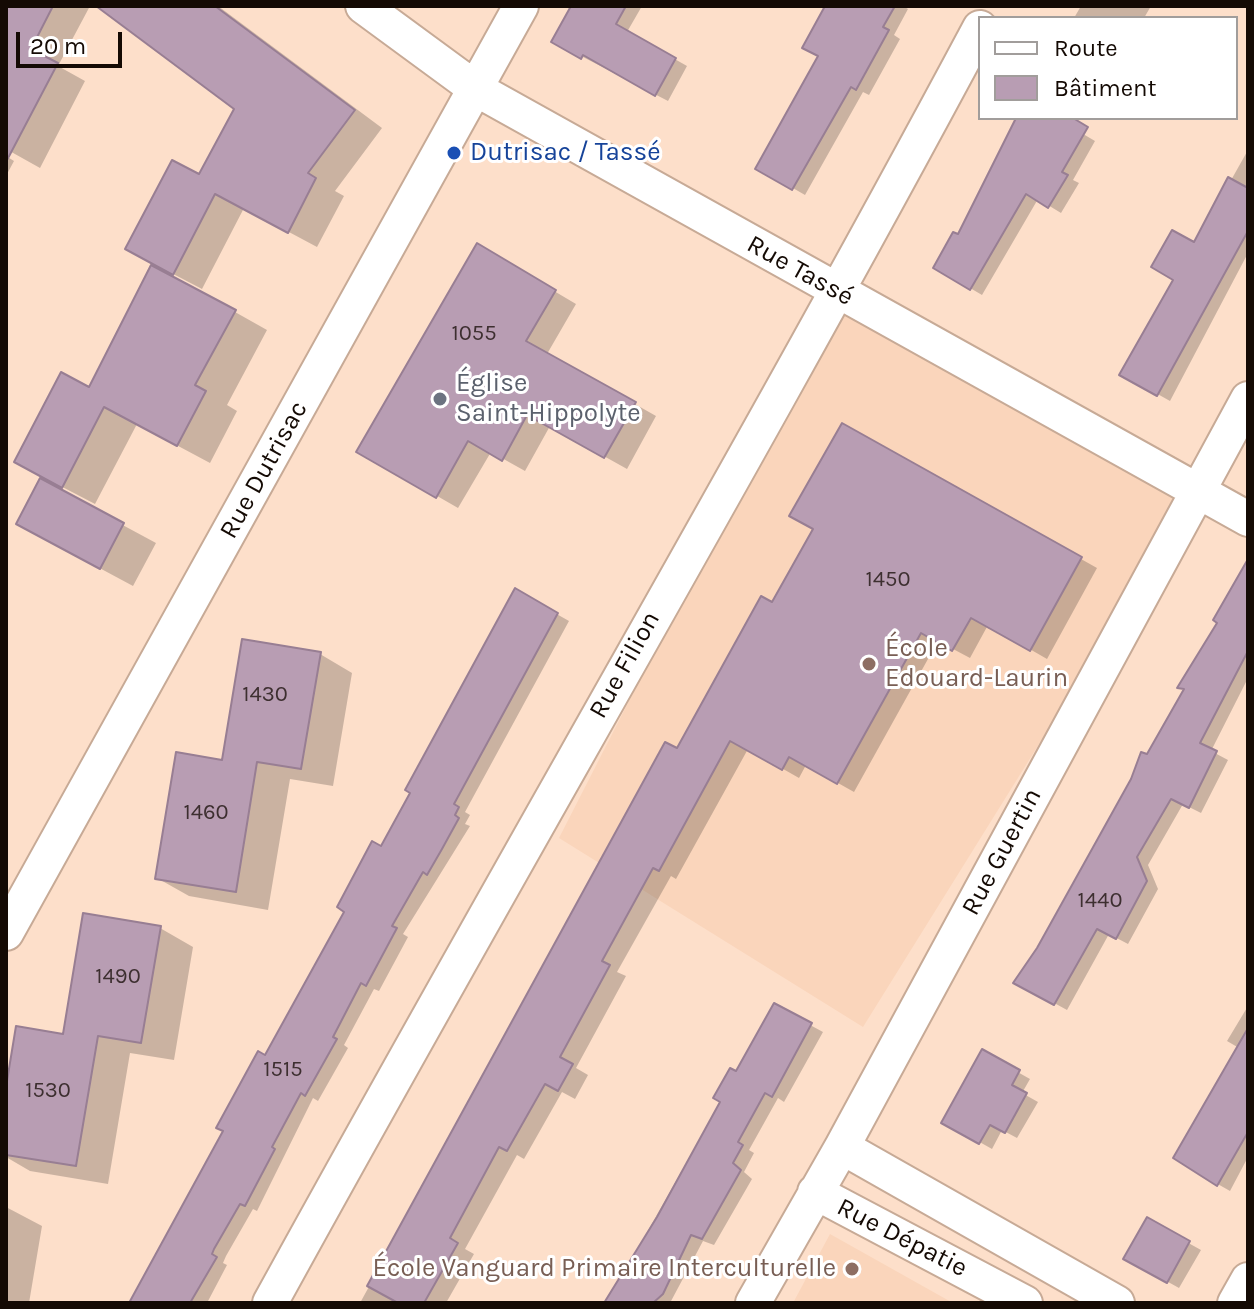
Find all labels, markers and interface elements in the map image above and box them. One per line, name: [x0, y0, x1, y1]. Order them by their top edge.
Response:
scale bar: [20, 16, 126, 66]
legend: [978, 16, 1238, 120]
text: 20 m: [30, 32, 86, 60]
text: Route: [1054, 34, 1118, 62]
text: Bâtiment: [1054, 74, 1157, 102]
place label: Dutrisac / Tassé: [470, 137, 661, 169]
marker: Dutrisac / Tassé: [445, 144, 463, 162]
street label: Rue Tassé: [741, 229, 859, 313]
house number: 1055: [451, 321, 497, 347]
place label: Église Saint-Hippolyte: [456, 368, 641, 430]
marker: Église Saint-Hippolyte: [431, 390, 449, 408]
street label: Rue Dutrisac: [213, 396, 315, 544]
house number: 1450: [865, 567, 911, 593]
street label: Rue Filion: [583, 606, 667, 724]
place label: École Edouard-Laurin: [885, 633, 1068, 694]
marker: École Edouard-Laurin: [860, 655, 878, 673]
house number: 1430: [242, 682, 288, 708]
street label: Rue Guertin: [955, 783, 1049, 921]
house number: 1460: [183, 800, 229, 826]
house number: 1440: [1078, 888, 1122, 914]
house number: 1490: [95, 964, 141, 990]
house number: 1515: [263, 1057, 303, 1083]
house number: 1530: [25, 1078, 71, 1104]
street label: Rue Dépatie: [832, 1192, 972, 1284]
place label: École Vanguard Primaire Interculturelle: [372, 1253, 836, 1285]
marker: École Vanguard Primaire Interculturelle: [843, 1260, 861, 1278]

